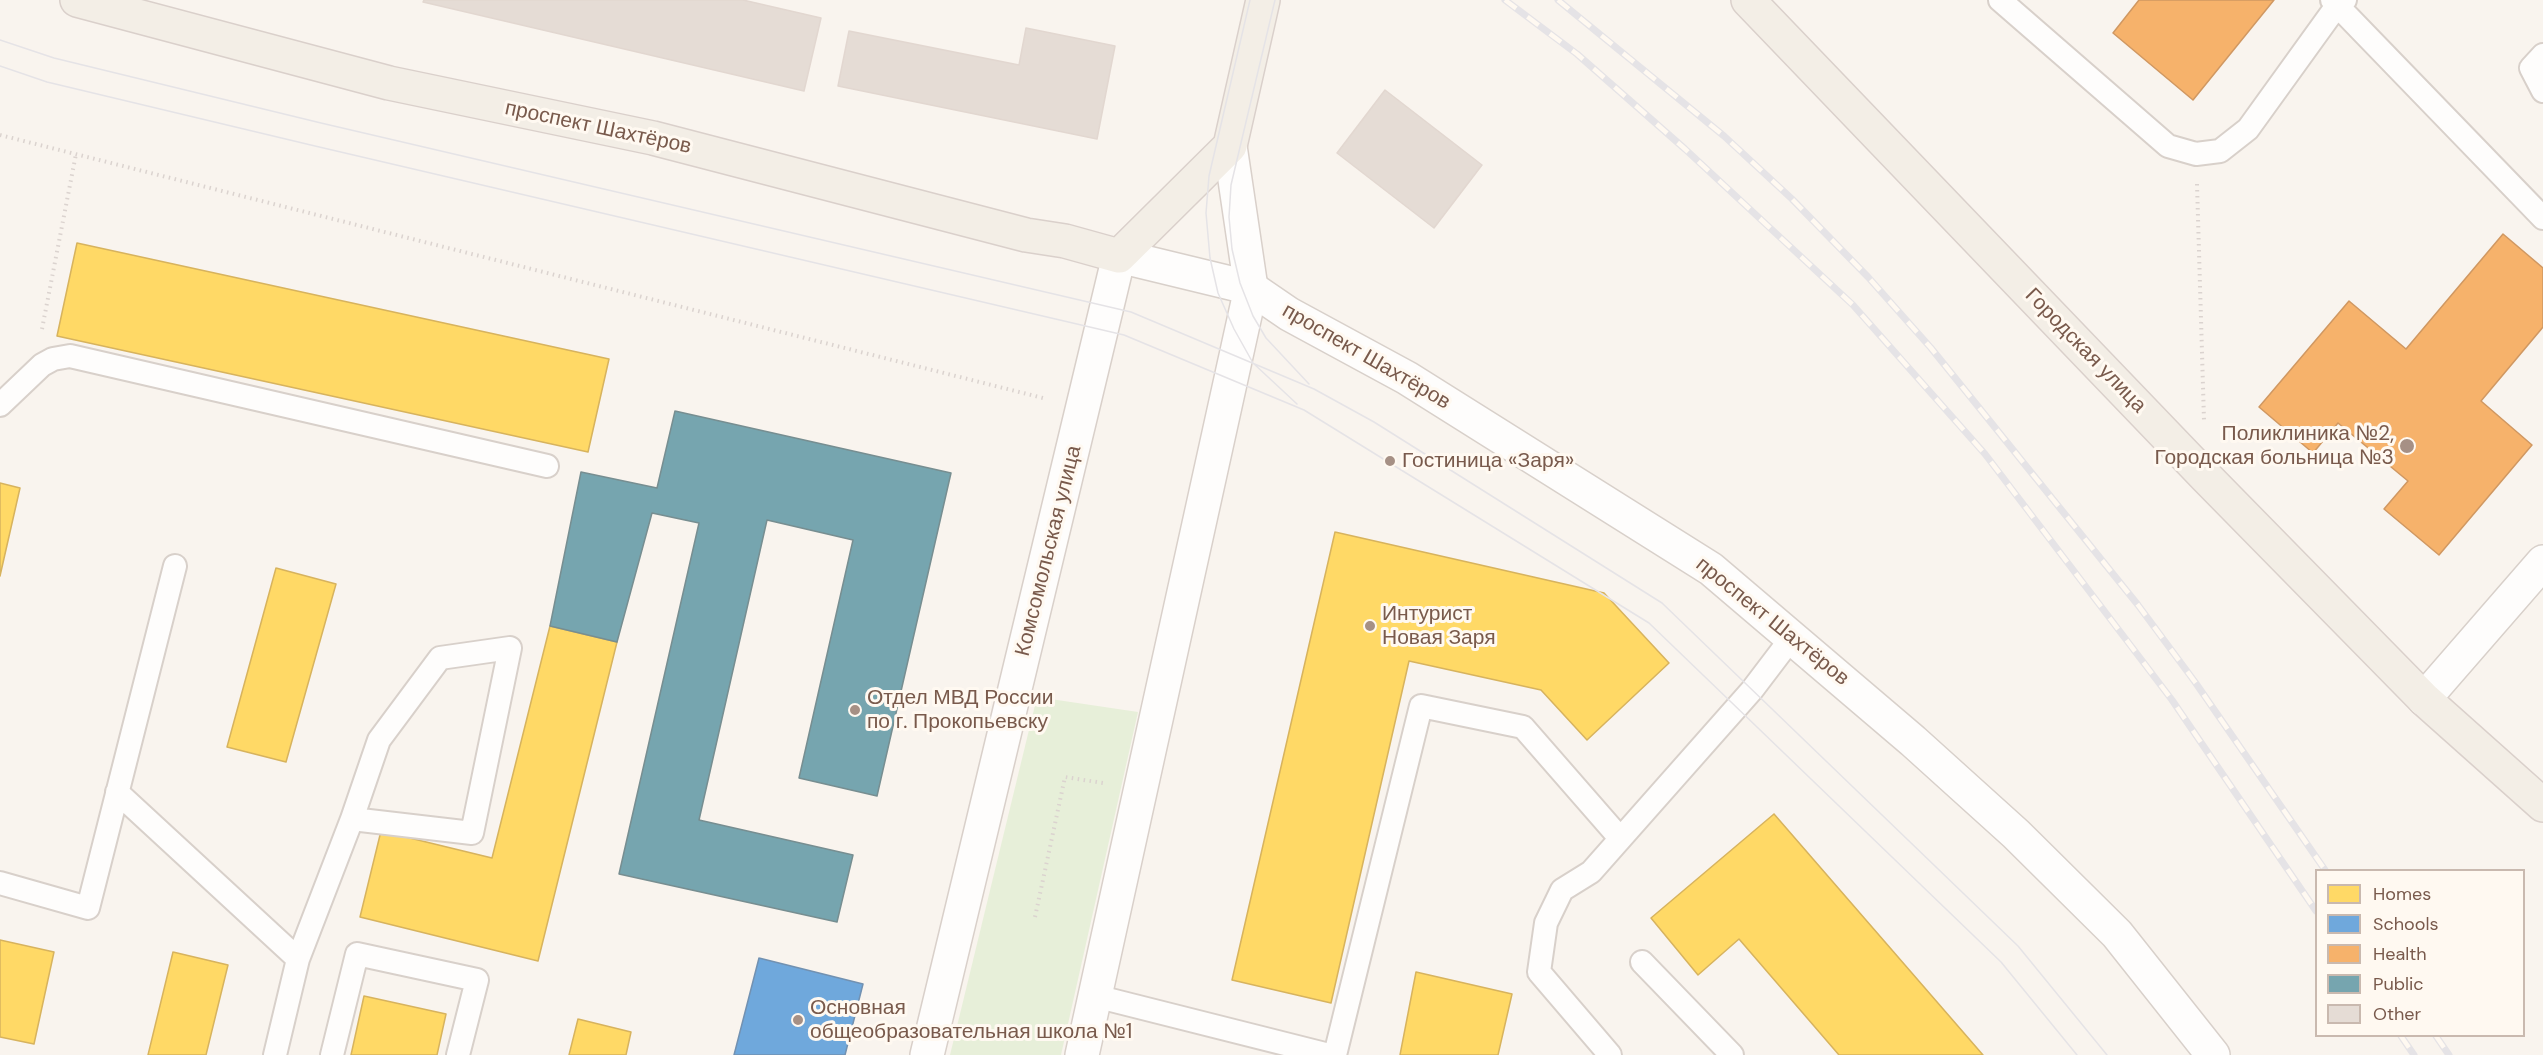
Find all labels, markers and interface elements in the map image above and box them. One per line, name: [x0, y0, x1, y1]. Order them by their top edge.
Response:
street label: проспект Шахтёров: [503, 96, 693, 160]
street label: Городская улица: [2019, 284, 2151, 418]
street label: проспект Шахтёров: [1277, 299, 1455, 415]
place label: Поликлиника №2, Городская больница №3: [2154, 421, 2394, 471]
marker: Поликлиника №2, Городская больница №3: [2398, 437, 2416, 455]
street label: Комсомольская улица: [1011, 443, 1087, 659]
place label: Гостиница «Заря»: [1402, 448, 1574, 474]
marker: Гостиница «Заря»: [1383, 454, 1397, 468]
street label: проспект Шахтёров: [1690, 552, 1854, 692]
place label: Интурист Новая Заря: [1382, 601, 1496, 651]
marker: Интурист Новая Заря: [1363, 619, 1377, 633]
place label: Отдел МВД России по г. Прокопьевску: [867, 685, 1053, 735]
marker: Отдел МВД России по г. Прокопьевску: [848, 703, 862, 717]
legend: [2315, 869, 2525, 1037]
text: Homes: [2373, 882, 2431, 906]
text: Schools: [2373, 912, 2438, 936]
text: Health: [2373, 942, 2427, 966]
text: Public: [2373, 972, 2424, 996]
place label: Основная общеобразовательная школа №1: [810, 995, 1132, 1045]
text: Other: [2373, 1002, 2421, 1026]
marker: Основная общеобразовательная школа №1: [791, 1013, 805, 1027]

